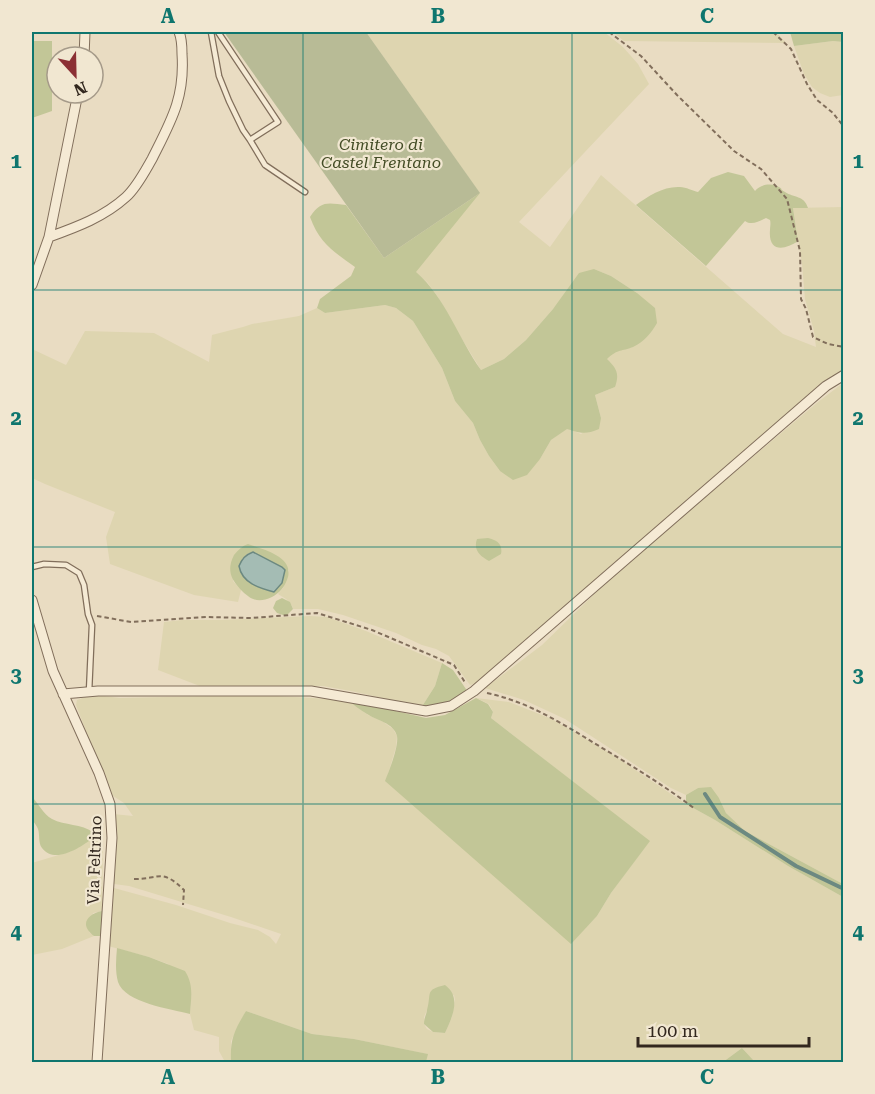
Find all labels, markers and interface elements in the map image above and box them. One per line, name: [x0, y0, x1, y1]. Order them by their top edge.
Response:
text: A: [161, 4, 176, 28]
text: B: [431, 4, 445, 28]
text: C: [700, 4, 714, 28]
north arrow: [45, 45, 105, 105]
text: N: [71, 77, 90, 100]
park label: Cimitero di Castel Frentano: [321, 135, 441, 172]
text: 1: [10, 149, 22, 173]
text: 1: [852, 149, 864, 173]
text: 2: [10, 406, 22, 430]
text: 2: [852, 406, 864, 430]
text: 3: [10, 663, 22, 687]
text: 3: [852, 663, 864, 687]
street label: Via Feltrino: [83, 815, 106, 905]
text: 4: [10, 920, 22, 944]
text: 4: [852, 920, 864, 944]
scale bar: [638, 1010, 809, 1048]
text: 100 m: [647, 1020, 698, 1041]
text: A: [161, 1065, 176, 1089]
text: B: [431, 1065, 445, 1089]
text: C: [700, 1065, 714, 1089]

